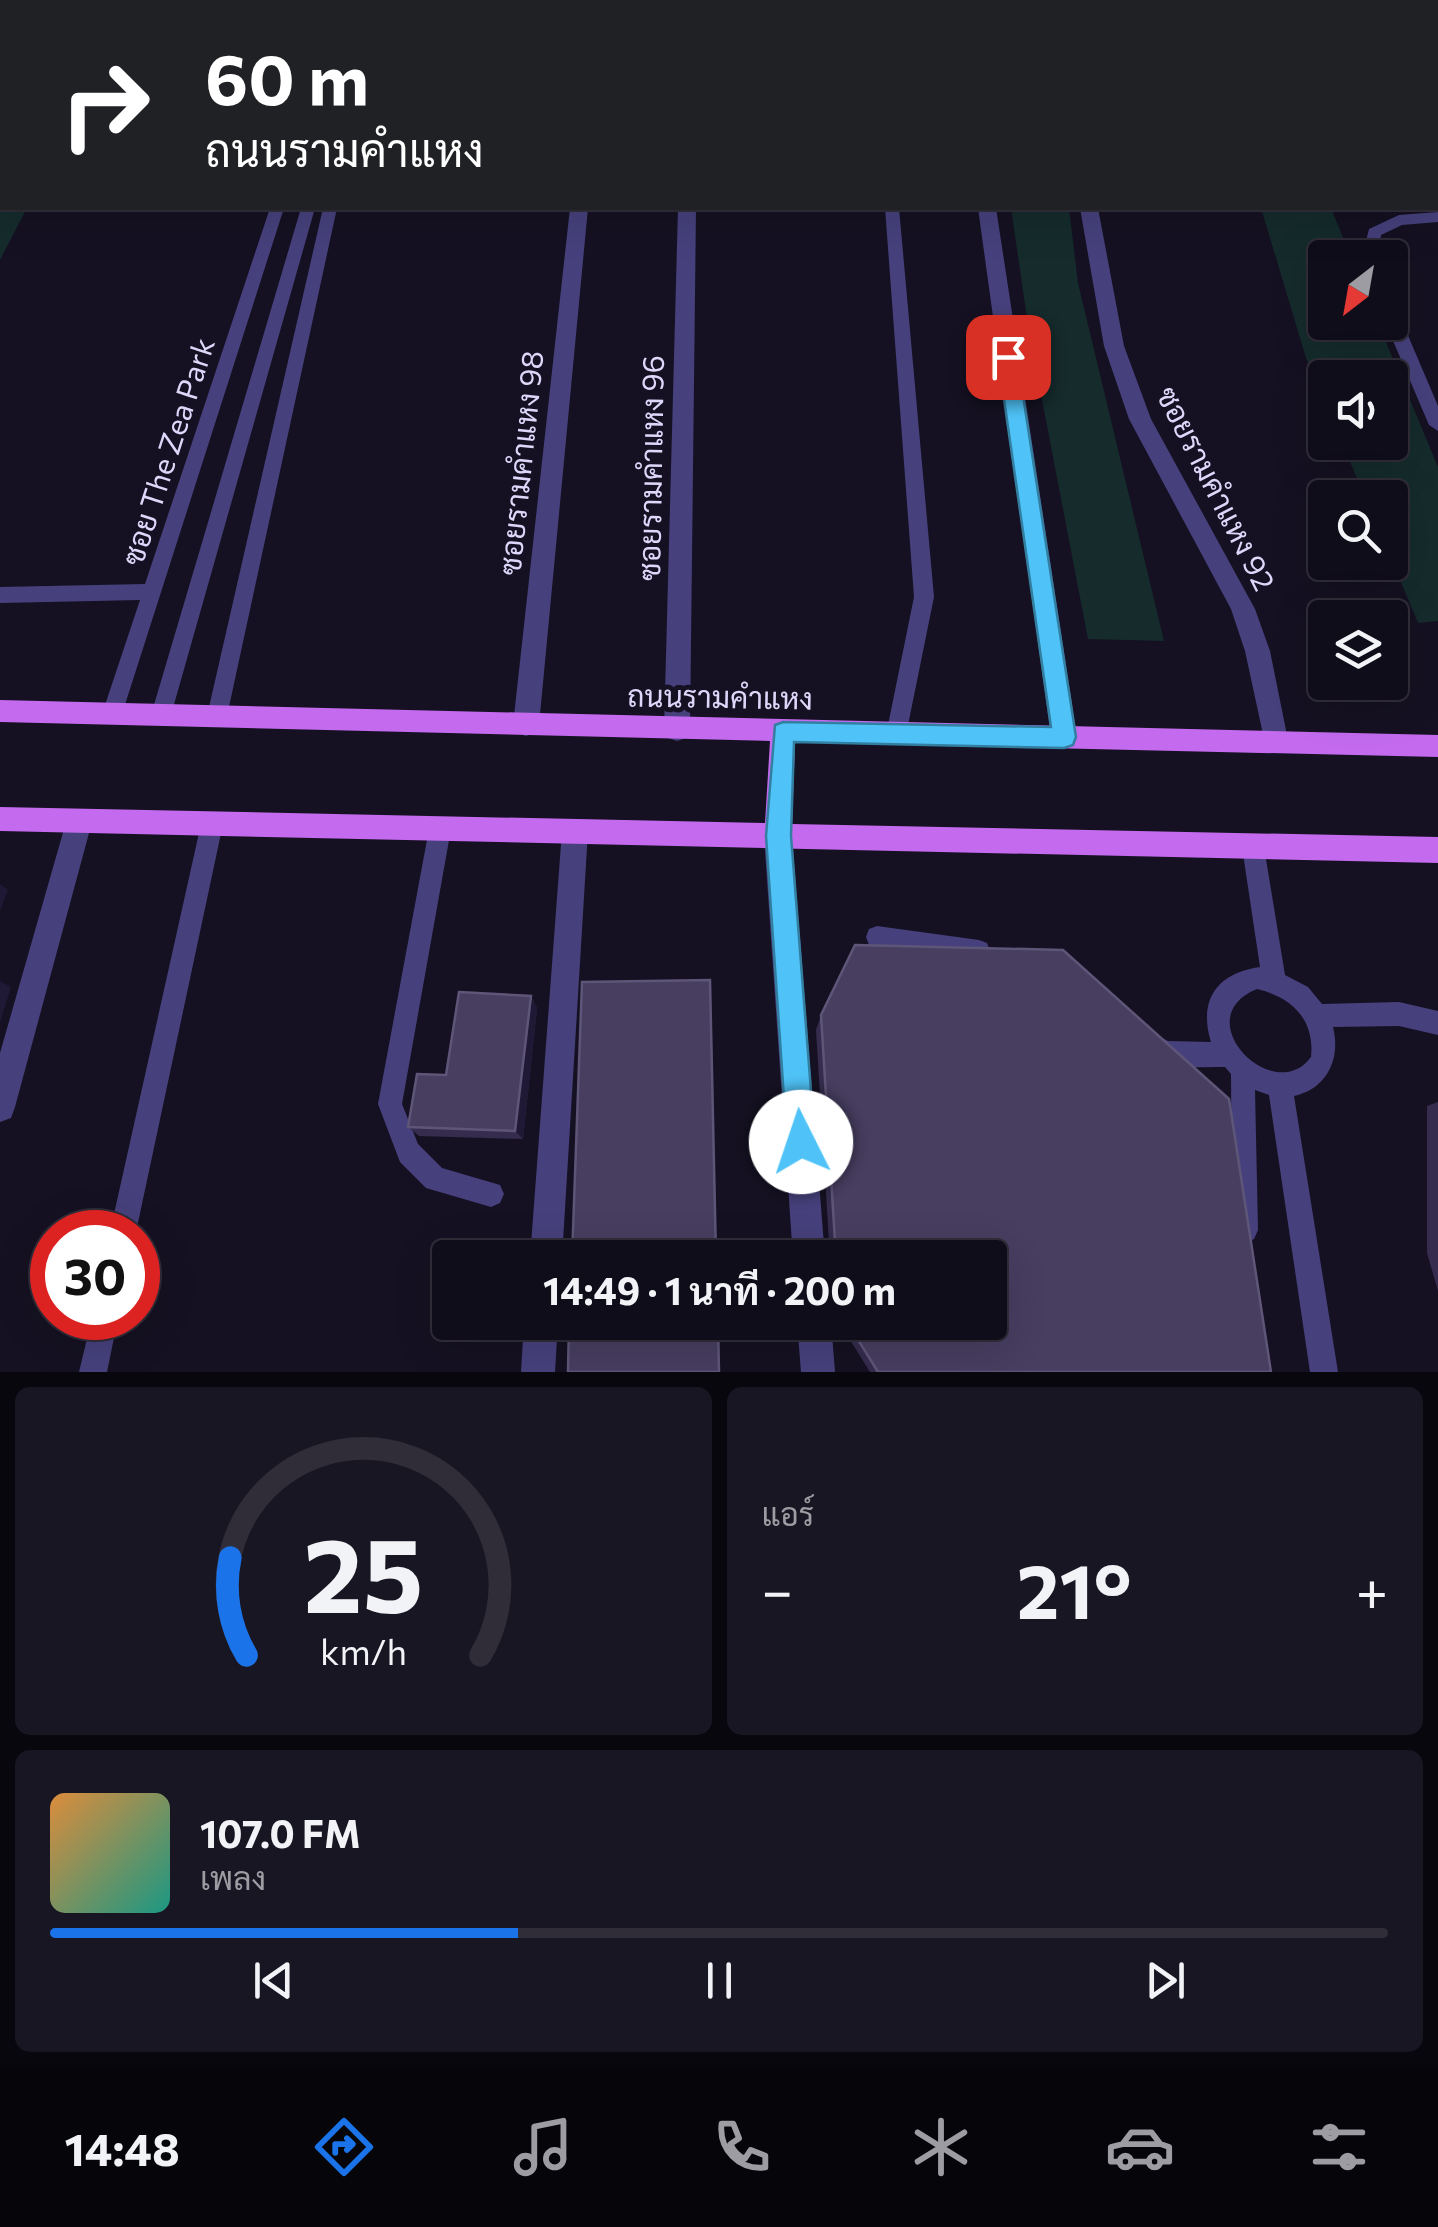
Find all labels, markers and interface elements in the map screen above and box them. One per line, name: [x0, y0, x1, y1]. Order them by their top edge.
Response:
text: 60 m: [205, 34, 369, 119]
icon: right: [40, 40, 170, 170]
text: ถนนรามคำแหง: [205, 121, 484, 176]
north arrow: [1308, 240, 1408, 340]
map controls: [1308, 240, 1408, 700]
pin: [966, 315, 1051, 400]
icon: arrive: [981, 330, 1036, 385]
street label: ซอย The Zea Park: [112, 333, 221, 570]
street label: ซอยรามคําแหง 98: [489, 349, 550, 577]
street label: ซอยรามคําแหง 96: [629, 355, 670, 581]
button: sound: [1308, 360, 1408, 460]
street label: ซอยรามคําแหง 92: [1150, 380, 1285, 596]
button: search: [1308, 480, 1408, 580]
button: layers: [1308, 600, 1408, 700]
street label: ถนนรามคำแหง: [627, 675, 813, 716]
position arrow: [749, 1090, 853, 1194]
speed limit sign: 30: [30, 1210, 160, 1340]
text: 14:49 · 1 นาที · 200 m: [543, 1266, 896, 1313]
text: แอร์: [762, 1493, 814, 1533]
text: 25: [303, 1507, 423, 1634]
text: 21°: [1017, 1543, 1132, 1634]
text: −: [762, 1555, 793, 1622]
text: +: [1356, 1555, 1388, 1622]
text: km/h: [320, 1629, 407, 1672]
text: 107.0 FM: [200, 1809, 361, 1856]
text: เพลง: [200, 1857, 266, 1897]
icon: previous: [246, 1953, 301, 2008]
icon: pause: [692, 1953, 747, 2008]
icon: next: [1138, 1953, 1193, 2008]
icon: directions: [309, 2112, 379, 2182]
icon: music: [508, 2112, 578, 2182]
icon: phone: [707, 2112, 777, 2182]
icon: climate: [906, 2112, 976, 2182]
icon: car: [1105, 2112, 1175, 2182]
icon: filters: [1304, 2112, 1374, 2182]
text: 14:48: [64, 2120, 180, 2175]

